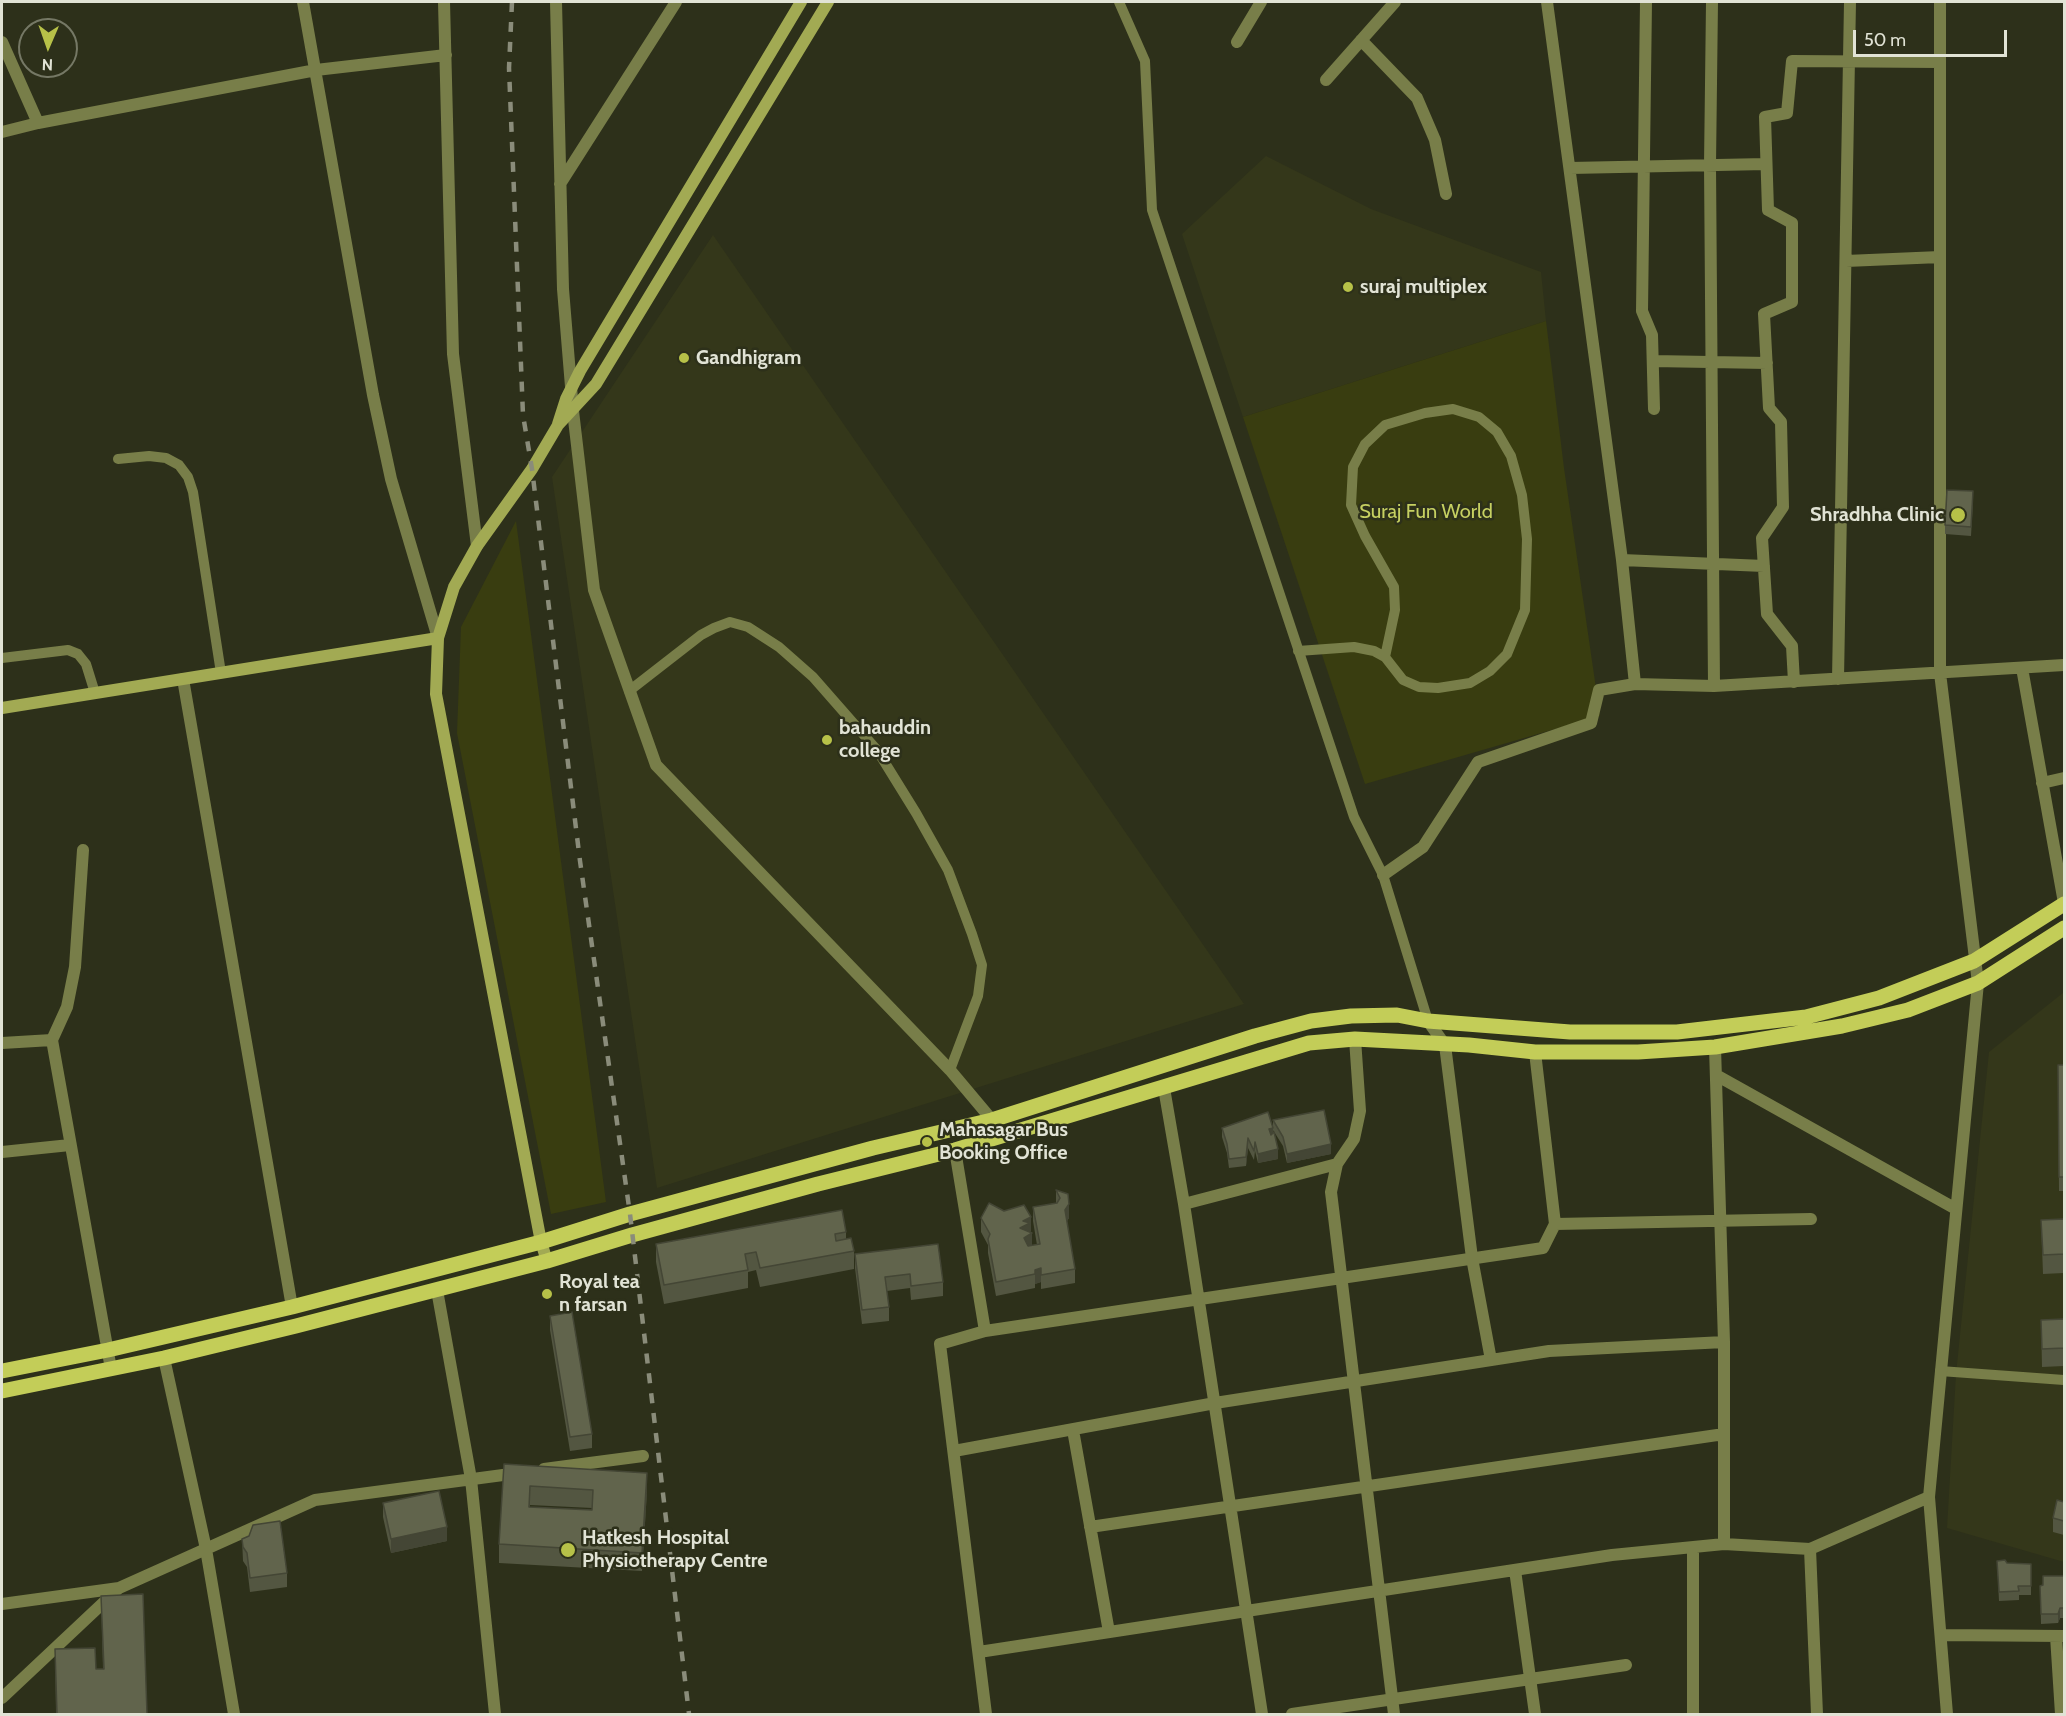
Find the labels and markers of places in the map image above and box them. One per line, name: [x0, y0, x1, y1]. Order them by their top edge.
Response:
place label: suraj multiplex: [1360, 275, 1487, 299]
marker: suraj multiplex: [1341, 280, 1355, 294]
place label: Gandhigram: [696, 346, 801, 370]
marker: Gandhigram: [677, 351, 691, 365]
place label: Shradhha Clinic: [1810, 503, 1944, 527]
marker: Shradhha Clinic: [1949, 506, 1967, 524]
place label: bahauddin college: [839, 716, 931, 763]
marker: bahauddin college: [820, 733, 834, 747]
place label: Mahasagar Bus Booking Office: [939, 1118, 1068, 1165]
marker: Mahasagar Bus Booking Office: [920, 1135, 934, 1149]
place label: Royal tea n farsan: [559, 1270, 640, 1317]
marker: Royal tea n farsan: [540, 1287, 554, 1301]
place label: Hatkesh Hospital Physiotherapy Centre: [582, 1526, 768, 1573]
marker: Hatkesh Hospital Physiotherapy Centre: [559, 1541, 577, 1559]

